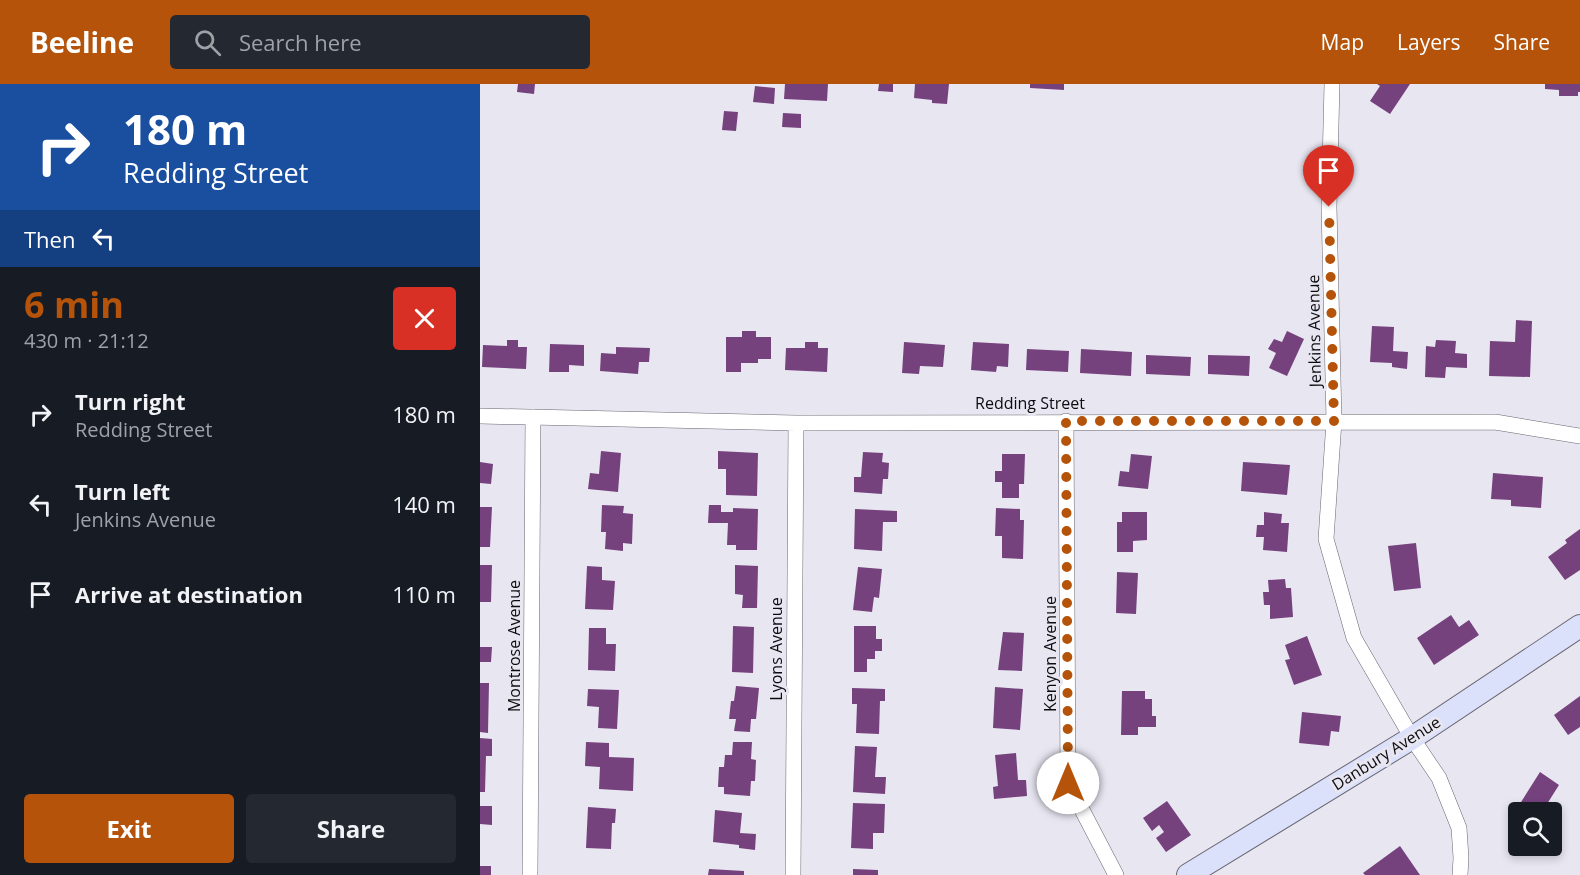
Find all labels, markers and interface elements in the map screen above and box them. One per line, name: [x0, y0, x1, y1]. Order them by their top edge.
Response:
search box: [170, 15, 590, 69]
text: Beeline: [30, 23, 134, 61]
icon: search: [191, 26, 224, 59]
text: Search here: [239, 27, 362, 57]
text: Map: [1321, 28, 1364, 56]
text: Layers: [1397, 28, 1461, 56]
text: Share: [1494, 28, 1550, 56]
text: 180 m: [123, 100, 247, 157]
icon: right: [24, 108, 102, 186]
pin: [1303, 145, 1354, 207]
text: Redding Street: [123, 154, 308, 191]
icon: arrive: [1312, 154, 1345, 187]
icon: left: [87, 222, 120, 255]
text: Then: [24, 224, 75, 254]
street label: Jenkins Avenue: [1302, 274, 1326, 390]
text: 6 min: [24, 280, 124, 329]
button: close: [393, 287, 456, 350]
text: 430 m · 21:12: [24, 327, 149, 354]
text: Turn right: [75, 386, 186, 416]
street label: Redding Street: [975, 392, 1085, 414]
icon: right: [24, 398, 57, 431]
text: 180 m: [392, 399, 456, 429]
text: Redding Street: [75, 416, 212, 443]
text: Turn left: [75, 476, 170, 506]
icon: left: [24, 488, 57, 521]
text: 140 m: [392, 489, 456, 519]
text: Jenkins Avenue: [75, 506, 216, 533]
icon: arrive: [24, 578, 57, 611]
text: Arrive at destination: [75, 579, 303, 609]
text: 110 m: [392, 579, 456, 609]
street label: Montrose Avenue: [503, 580, 525, 712]
street label: Kenyon Avenue: [1039, 596, 1061, 712]
street label: Lyons Avenue: [765, 597, 787, 701]
street label: Danbury Avenue: [1327, 711, 1445, 795]
position arrow: [1036, 751, 1100, 815]
button: Exit: [24, 794, 234, 863]
button: Share: [246, 794, 456, 863]
map controls: [1508, 802, 1562, 856]
button: search: [1508, 802, 1562, 856]

